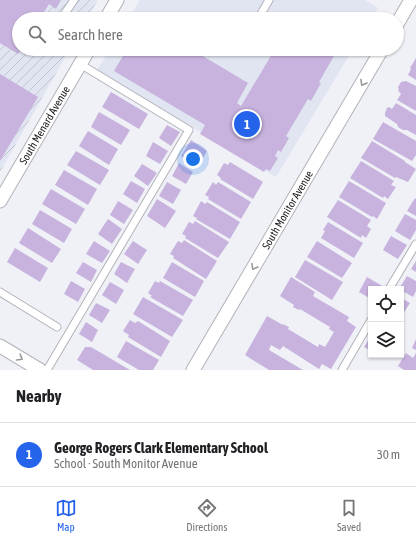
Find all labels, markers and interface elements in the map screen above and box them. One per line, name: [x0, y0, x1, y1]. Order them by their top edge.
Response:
search box: [12, 12, 404, 56]
icon: search: [26, 23, 48, 45]
text: Search here: [58, 26, 123, 43]
one-way arrow: [360, 79, 367, 86]
street label: South Menard Avenue: [17, 84, 72, 166]
pin: 1: [234, 109, 260, 139]
your location: [183, 149, 203, 169]
street label: South Monitor Avenue: [260, 168, 315, 251]
one-way arrow: [251, 263, 259, 270]
map controls: [368, 286, 404, 358]
button: locate: [368, 286, 404, 322]
button: layers: [368, 322, 404, 358]
one-way arrow: [16, 353, 23, 361]
text: Nearby: [16, 386, 62, 406]
text: George Rogers Clark Elementary School: [54, 439, 268, 456]
text: 1: [26, 447, 32, 462]
text: 30 m: [377, 447, 400, 462]
text: School · South Monitor Avenue: [54, 456, 198, 471]
tab: Map: [55, 497, 77, 533]
tab: Directions: [186, 497, 227, 533]
tab: Saved: [337, 497, 361, 533]

